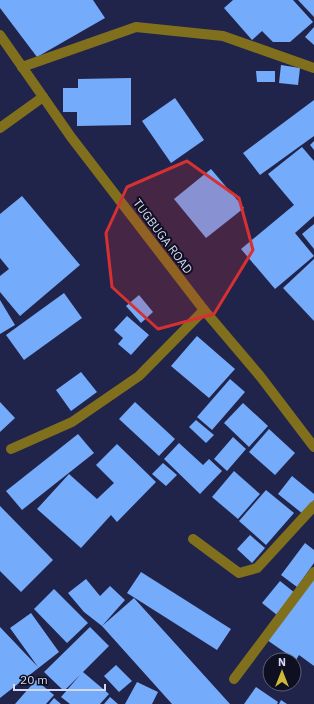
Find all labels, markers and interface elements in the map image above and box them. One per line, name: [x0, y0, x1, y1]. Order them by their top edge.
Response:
street label: TUGBUGA ROAD: [130, 196, 196, 276]
north arrow: [262, 652, 302, 692]
text: N: [278, 655, 286, 669]
scale bar: [14, 666, 105, 692]
text: 20 m: [20, 672, 48, 687]

